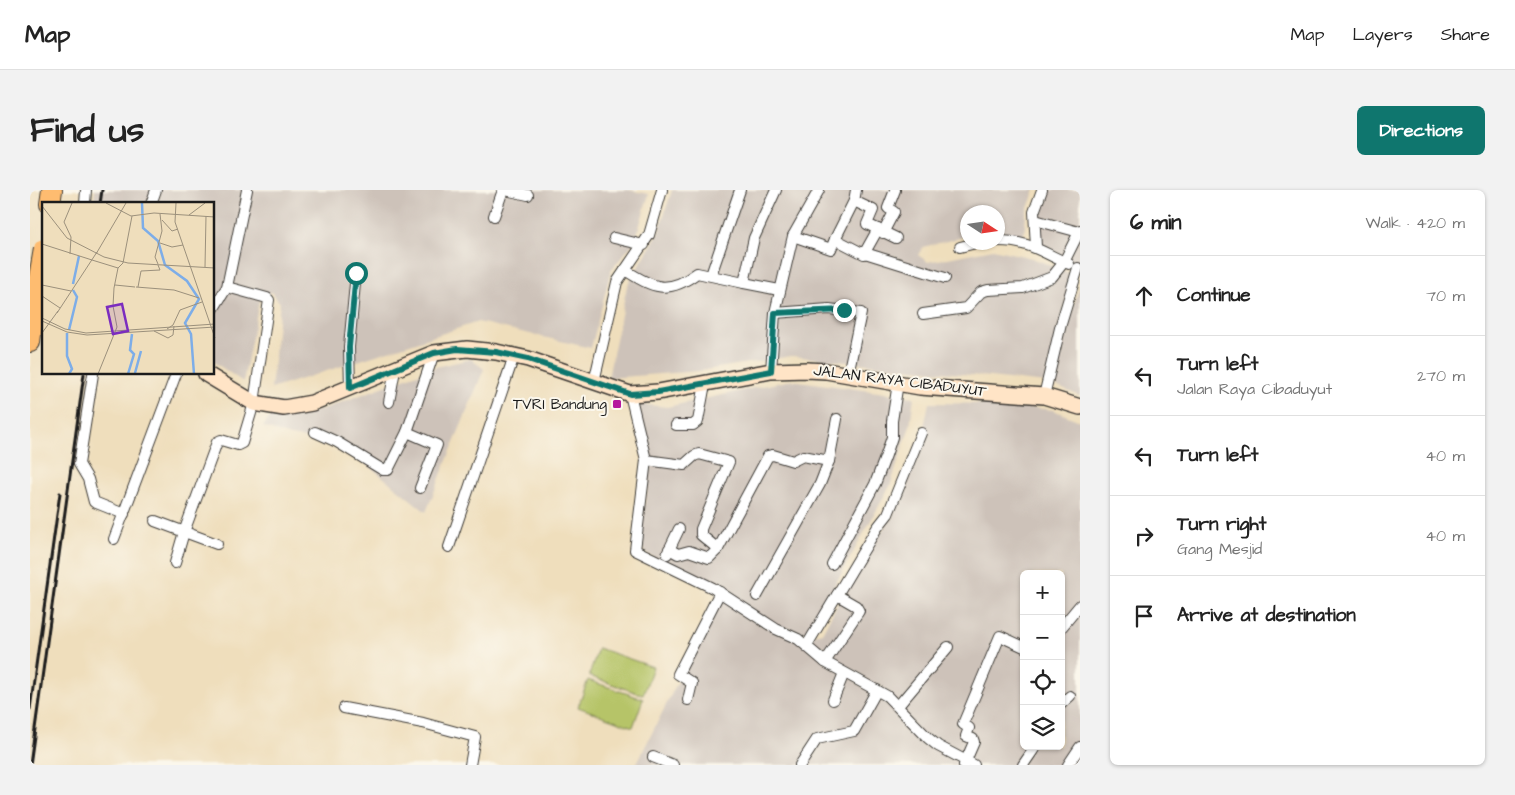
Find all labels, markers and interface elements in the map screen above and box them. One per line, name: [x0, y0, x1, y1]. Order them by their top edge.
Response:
text: Map: [25, 18, 70, 52]
text: Map: [1290, 22, 1324, 47]
text: Layers: [1352, 22, 1413, 47]
text: Share: [1441, 22, 1490, 47]
text: Find us: [30, 106, 144, 155]
button: Directions: [1357, 106, 1485, 155]
inset map: [42, 202, 215, 375]
north arrow: [960, 205, 1005, 250]
text: 6 min: [1130, 208, 1182, 237]
text: Walk · 420 m: [1365, 212, 1465, 234]
route start: [345, 262, 368, 285]
icon: ahead: [1130, 282, 1158, 310]
text: Continue: [1177, 282, 1251, 309]
text: 70 m: [1426, 285, 1465, 307]
route end: [833, 299, 856, 322]
text: Turn left: [1177, 351, 1258, 378]
street label: JALAN RAYA CIBADUYUT: [812, 360, 988, 402]
icon: left: [1130, 362, 1158, 390]
text: 270 m: [1417, 365, 1465, 387]
text: Jalan Raya Cibaduyut: [1177, 378, 1332, 400]
place label: TVRI Bandung: [513, 394, 607, 416]
marker: TVRI Bandung: [611, 398, 623, 410]
icon: left: [1130, 442, 1158, 470]
text: Turn left: [1177, 442, 1258, 469]
text: 40 m: [1425, 445, 1465, 467]
text: Turn right: [1177, 511, 1266, 538]
icon: right: [1130, 522, 1158, 550]
text: 40 m: [1425, 525, 1465, 547]
text: Gang Mesjid: [1177, 538, 1262, 560]
map controls: [1020, 570, 1065, 750]
button: +: [1020, 570, 1065, 615]
icon: arrive: [1130, 602, 1158, 630]
text: Arrive at destination: [1177, 602, 1356, 629]
button: −: [1020, 615, 1065, 660]
button: locate: [1020, 660, 1065, 705]
button: layers: [1020, 705, 1065, 750]

